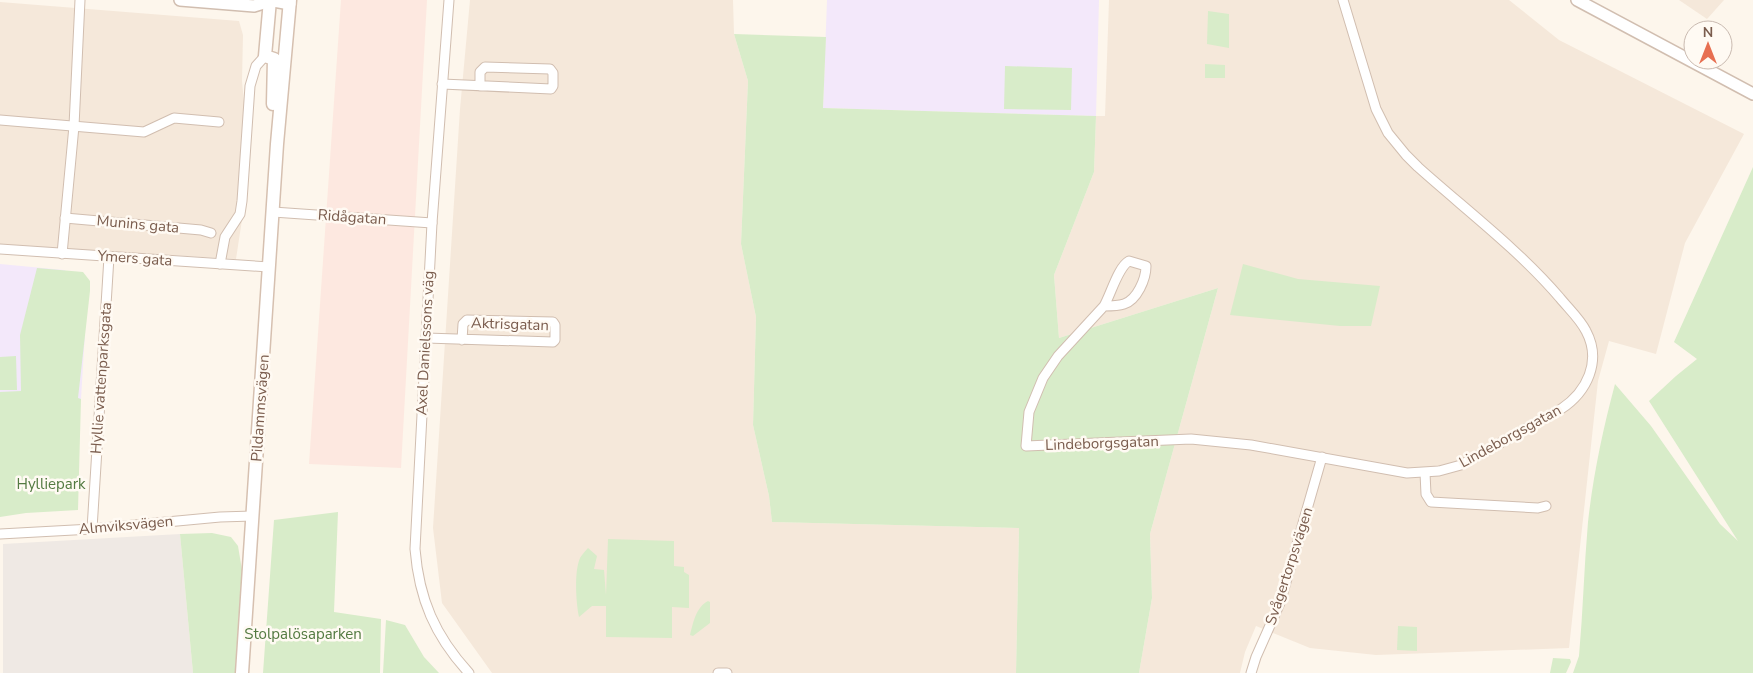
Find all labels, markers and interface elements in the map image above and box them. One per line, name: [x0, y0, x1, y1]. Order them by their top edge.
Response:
north arrow: [1683, 20, 1733, 70]
text: N: [1703, 23, 1713, 42]
street label: Ridågatan: [317, 205, 387, 229]
street label: Munins gata: [96, 210, 180, 238]
street label: Ymers gata: [96, 245, 173, 271]
street label: Axel Danielssons väg: [411, 270, 439, 416]
street label: Hyllie vattenparksgata: [86, 301, 116, 455]
street label: Aktrisgatan: [471, 313, 549, 335]
street label: Pildammsvägen: [246, 354, 274, 462]
street label: Lindeborgsgatan: [1455, 400, 1565, 472]
street label: Lindeborgsgatan: [1045, 431, 1159, 455]
park label: Hylliepark: [16, 474, 86, 494]
street label: Svågertorpsvägen: [1261, 505, 1317, 627]
street label: Almviksvägen: [78, 511, 174, 539]
park label: Stolpalösaparken: [244, 624, 362, 644]

